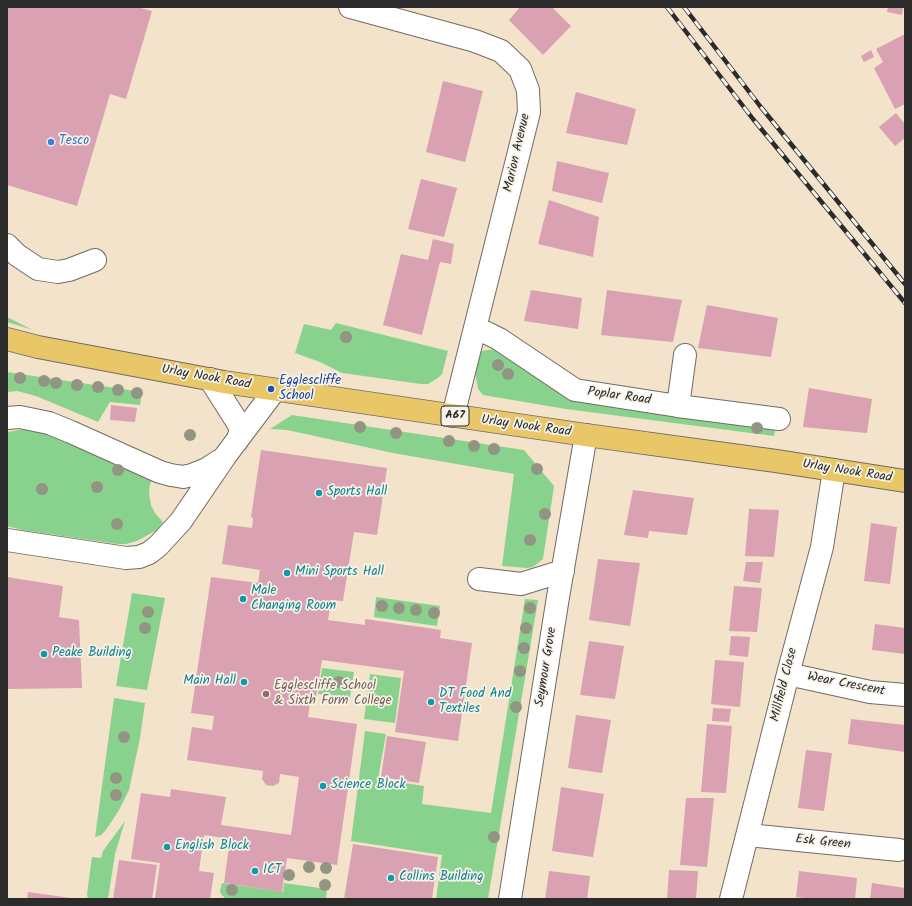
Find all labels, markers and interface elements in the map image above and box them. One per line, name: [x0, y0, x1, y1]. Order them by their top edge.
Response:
street label: Marion Avenue: [501, 112, 535, 194]
place label: Tesco: [59, 134, 89, 150]
marker: Tesco: [46, 137, 56, 147]
street label: Urlay Nook Road: [160, 362, 252, 394]
place label: Egglescliffe School: [279, 374, 341, 405]
marker: Egglescliffe School: [266, 384, 276, 394]
street label: Poplar Road: [586, 385, 652, 409]
road number: A67: [441, 406, 469, 426]
street label: Urlay Nook Road: [480, 413, 572, 441]
street label: Urlay Nook Road: [801, 457, 893, 487]
place label: Sports Hall: [327, 485, 387, 501]
marker: Sports Hall: [314, 488, 324, 498]
place label: Mini Sports Hall: [295, 565, 384, 581]
marker: Mini Sports Hall: [282, 568, 292, 578]
place label: Male Changing Room: [251, 584, 336, 615]
marker: Male Changing Room: [238, 594, 248, 604]
street label: Seymour Grove: [533, 626, 561, 708]
place label: Peake Building: [52, 646, 132, 662]
street label: Millfield Close: [768, 646, 802, 724]
marker: Peake Building: [39, 649, 49, 659]
street label: Wear Crescent: [806, 670, 886, 700]
place label: Main Hall: [183, 674, 236, 690]
marker: Main Hall: [239, 677, 249, 687]
place label: Egglescliffe School & Sixth Form College: [274, 679, 392, 710]
place label: DT Food And Textiles: [439, 687, 511, 718]
marker: Egglescliffe School & Sixth Form College: [261, 689, 271, 699]
marker: DT Food And Textiles: [426, 697, 436, 707]
place label: Science Block: [331, 778, 406, 794]
marker: Science Block: [318, 781, 328, 791]
street label: Esk Green: [795, 832, 851, 854]
place label: English Block: [175, 839, 249, 855]
marker: English Block: [162, 842, 172, 852]
place label: ICT: [263, 863, 282, 879]
marker: ICT: [250, 866, 260, 876]
place label: Collins Building: [399, 870, 483, 886]
marker: Collins Building: [386, 873, 396, 883]

